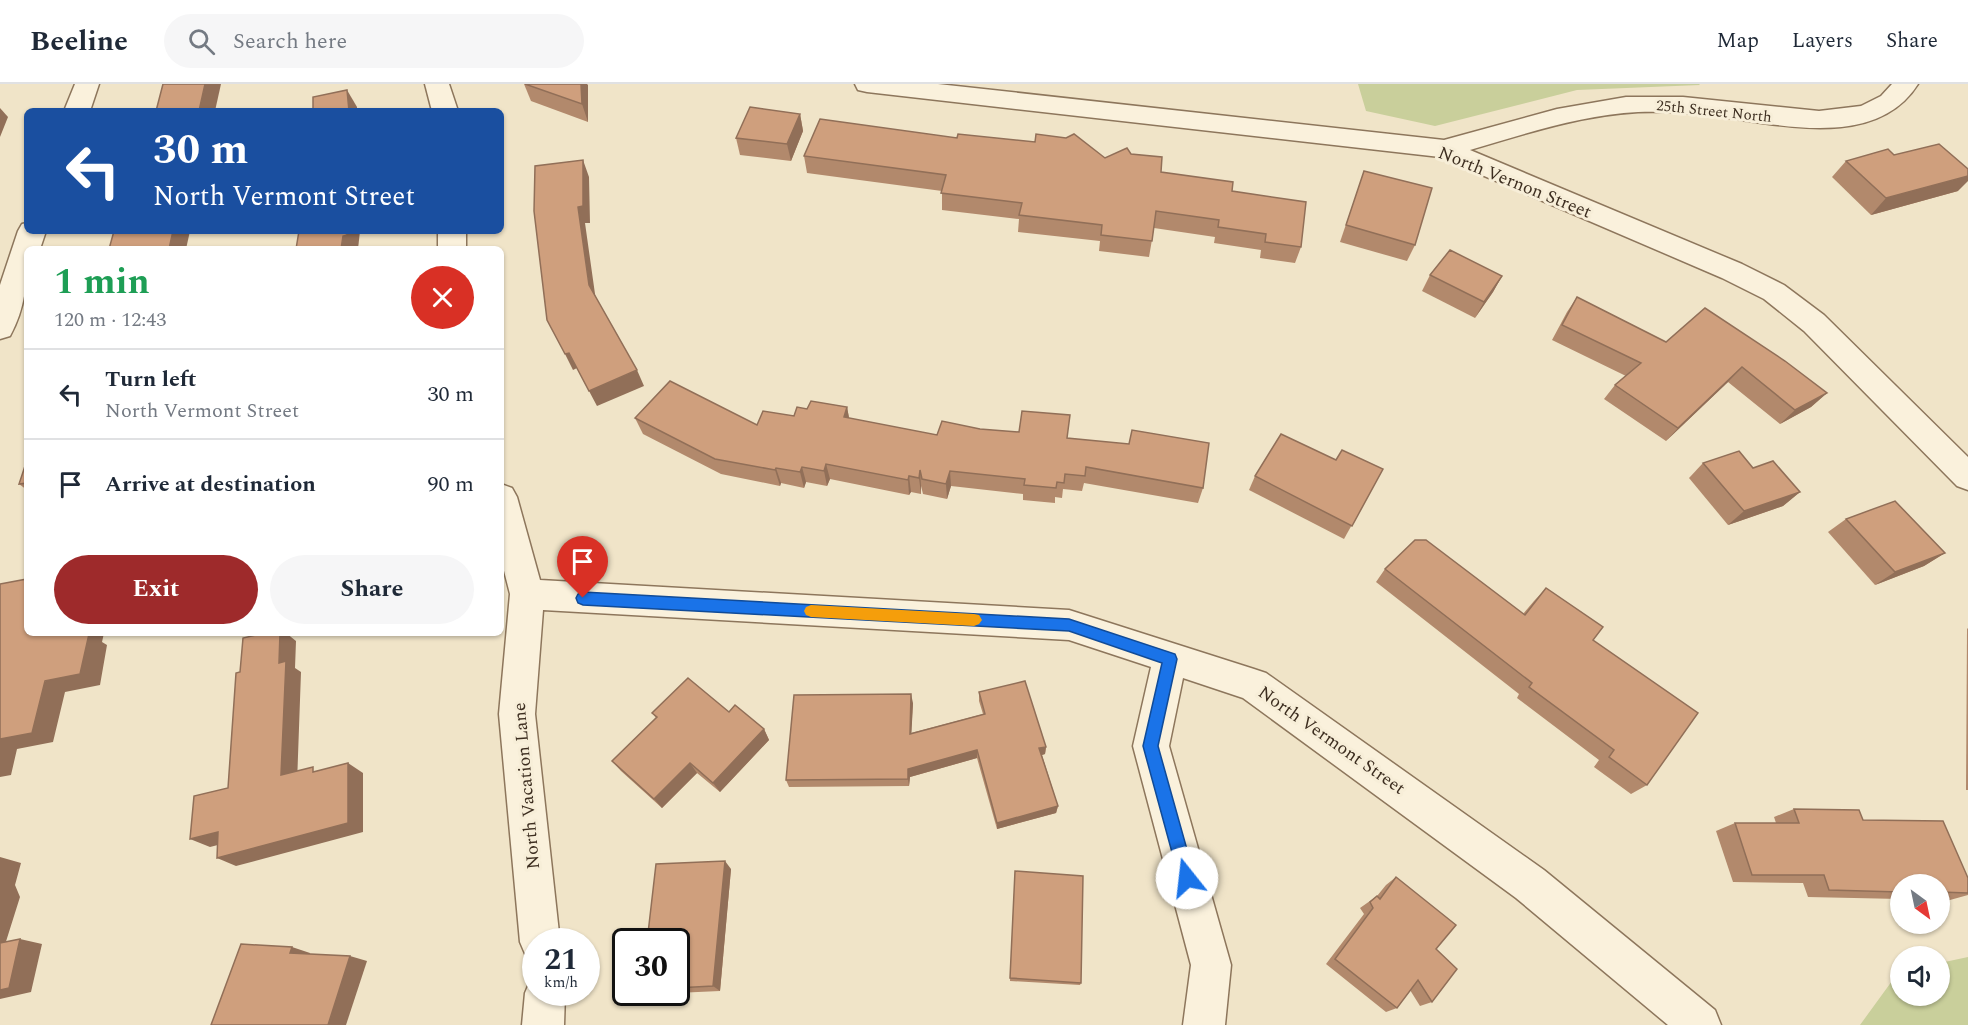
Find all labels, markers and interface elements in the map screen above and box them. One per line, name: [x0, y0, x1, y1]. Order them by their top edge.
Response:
search box: [164, 14, 584, 68]
text: Beeline: [30, 20, 128, 63]
icon: search: [185, 25, 218, 58]
text: Search here: [233, 25, 347, 58]
text: Map: [1717, 25, 1759, 57]
text: Layers: [1792, 25, 1853, 57]
text: Share: [1886, 25, 1938, 57]
street label: 25th Street North: [1655, 94, 1773, 129]
text: 30 m: [153, 119, 248, 182]
icon: left: [54, 132, 132, 210]
street label: North Vernon Street: [1434, 139, 1596, 226]
text: North Vermont Street: [153, 176, 415, 218]
text: 1 min: [54, 255, 150, 310]
button: close: [411, 266, 474, 329]
text: 120 m · 12:43: [54, 305, 166, 335]
text: Turn left: [105, 363, 197, 396]
icon: left: [54, 378, 87, 411]
text: 30 m: [428, 378, 474, 411]
text: North Vermont Street: [105, 396, 299, 426]
icon: arrive: [54, 468, 87, 501]
text: Arrive at destination: [105, 468, 316, 501]
text: 90 m: [428, 468, 474, 501]
pin: [557, 536, 608, 598]
icon: arrive: [566, 545, 599, 578]
button: Exit: [54, 555, 258, 624]
button: Share: [270, 555, 474, 624]
street label: North Vermont Street: [1252, 679, 1411, 802]
street label: North Vacation Lane: [506, 701, 547, 870]
position arrow: [1155, 846, 1219, 910]
north arrow: [1890, 874, 1950, 934]
map controls: [1890, 874, 1950, 1006]
speed limit sign: 30: [612, 928, 690, 1006]
text: 21: [544, 937, 578, 983]
button: sound: [1890, 946, 1950, 1006]
text: km/h: [544, 971, 578, 994]

